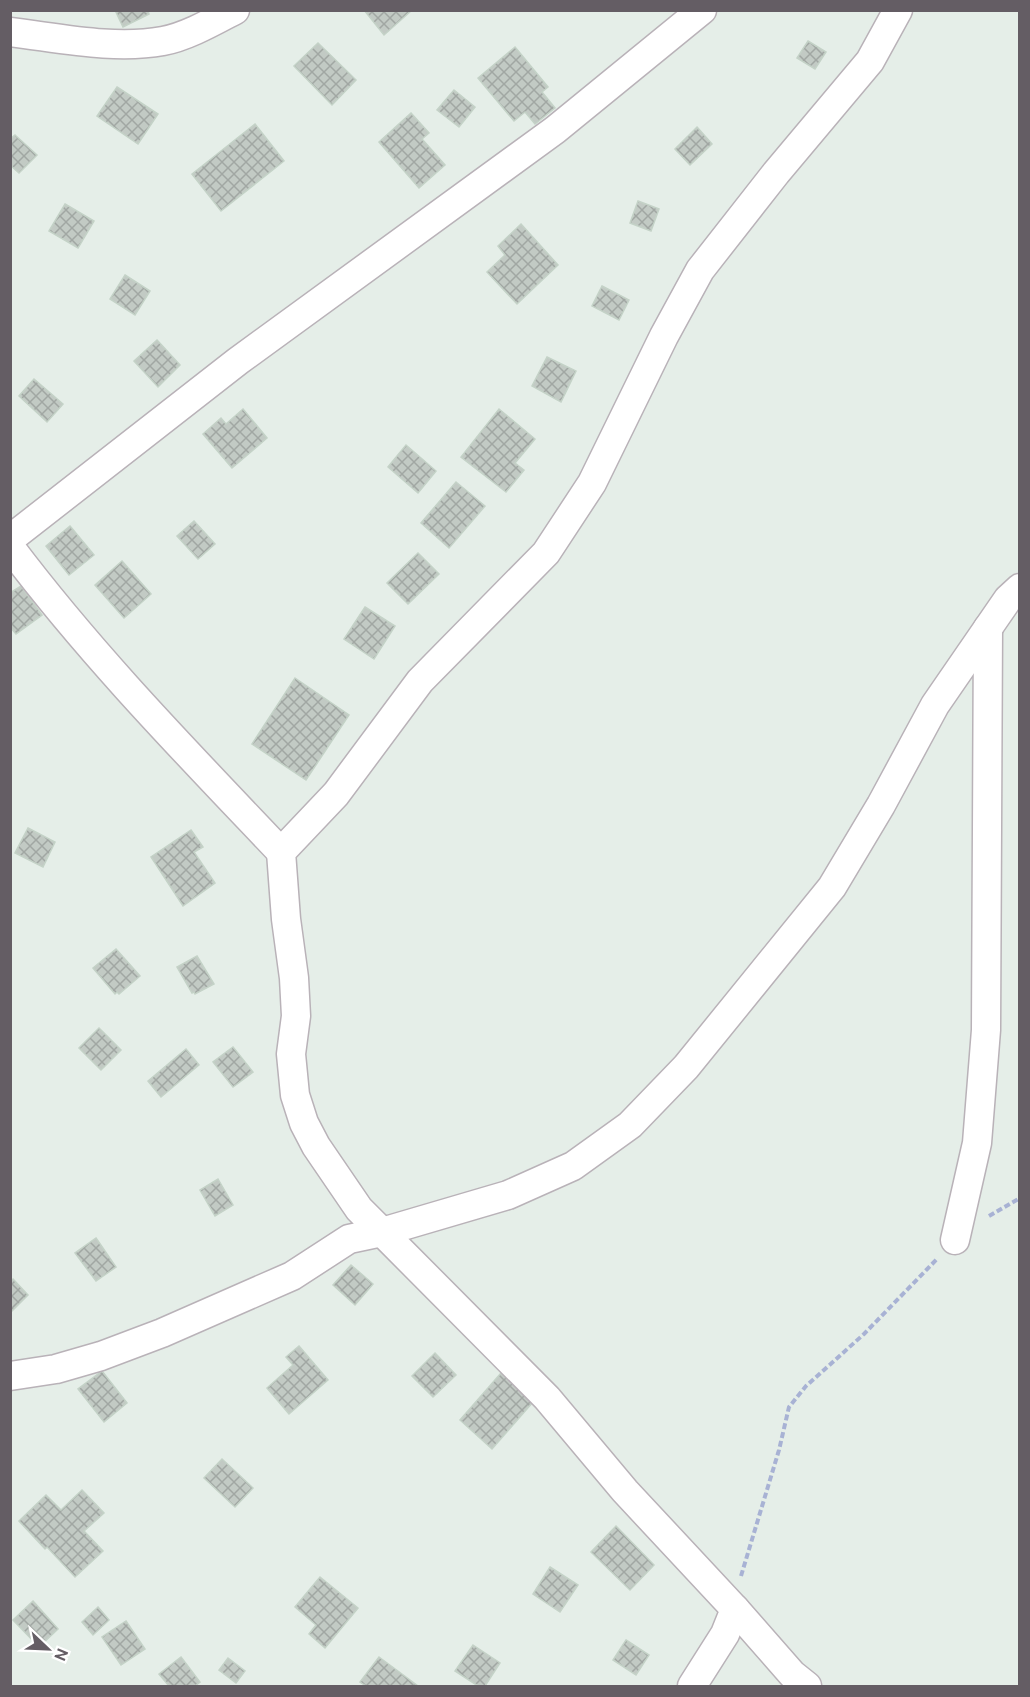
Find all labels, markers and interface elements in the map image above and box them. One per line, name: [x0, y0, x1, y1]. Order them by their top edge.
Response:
north arrow: [18, 1619, 78, 1679]
text: N: [51, 1646, 72, 1664]

